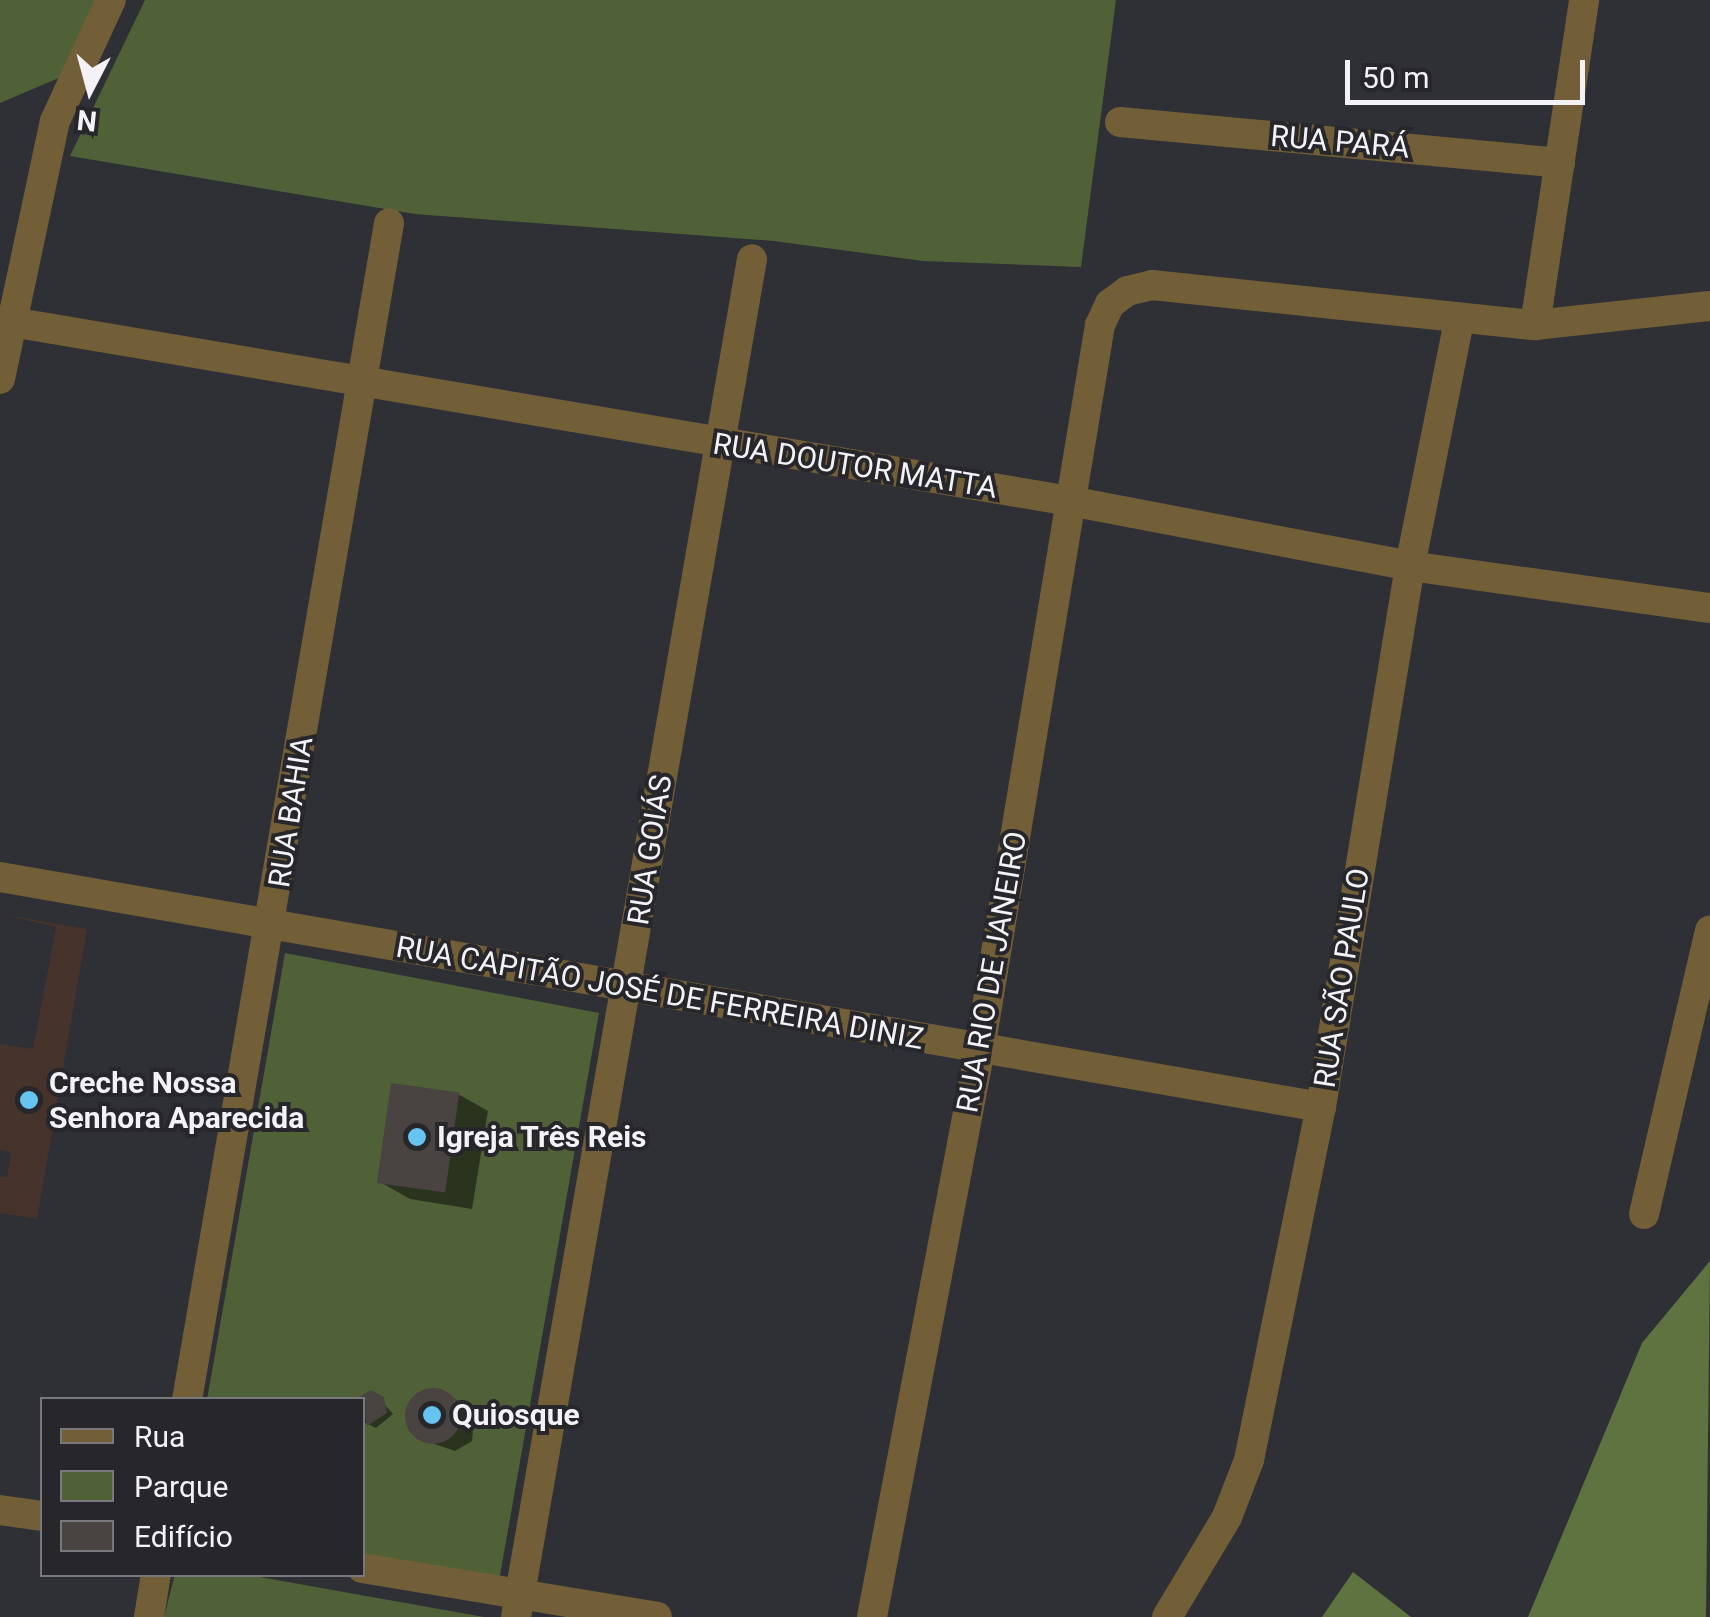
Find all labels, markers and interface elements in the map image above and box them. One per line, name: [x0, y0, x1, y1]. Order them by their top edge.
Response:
north arrow: [40, 40, 140, 140]
scale bar: [1350, 40, 1590, 102]
text: 50 m: [1362, 60, 1429, 95]
text: N: [75, 103, 98, 138]
street label: RUA PARÁ: [1269, 118, 1411, 166]
street label: RUA DOUTOR MATTA: [710, 426, 1000, 506]
street label: RUA BAHIA: [261, 734, 321, 890]
street label: RUA GOIÁS: [620, 772, 680, 928]
street label: RUA RIO DE JANEIRO: [950, 829, 1034, 1115]
street label: RUA SÃO PAULO: [1307, 866, 1377, 1090]
street label: RUA CAPITÃO JOSÉ DE FERREIRA DINIZ: [393, 929, 927, 1057]
place label: Creche Nossa Senhora Aparecida: [49, 1065, 304, 1136]
marker: Creche Nossa Senhora Aparecida: [18, 1089, 40, 1111]
place label: Igreja Três Reis: [437, 1119, 647, 1155]
marker: Igreja Três Reis: [406, 1126, 428, 1148]
legend: [40, 1397, 365, 1577]
place label: Quiosque: [452, 1397, 580, 1433]
marker: Quiosque: [421, 1404, 443, 1426]
text: Rua: [134, 1419, 185, 1454]
text: Parque: [134, 1469, 228, 1504]
text: Edifício: [134, 1519, 233, 1554]

